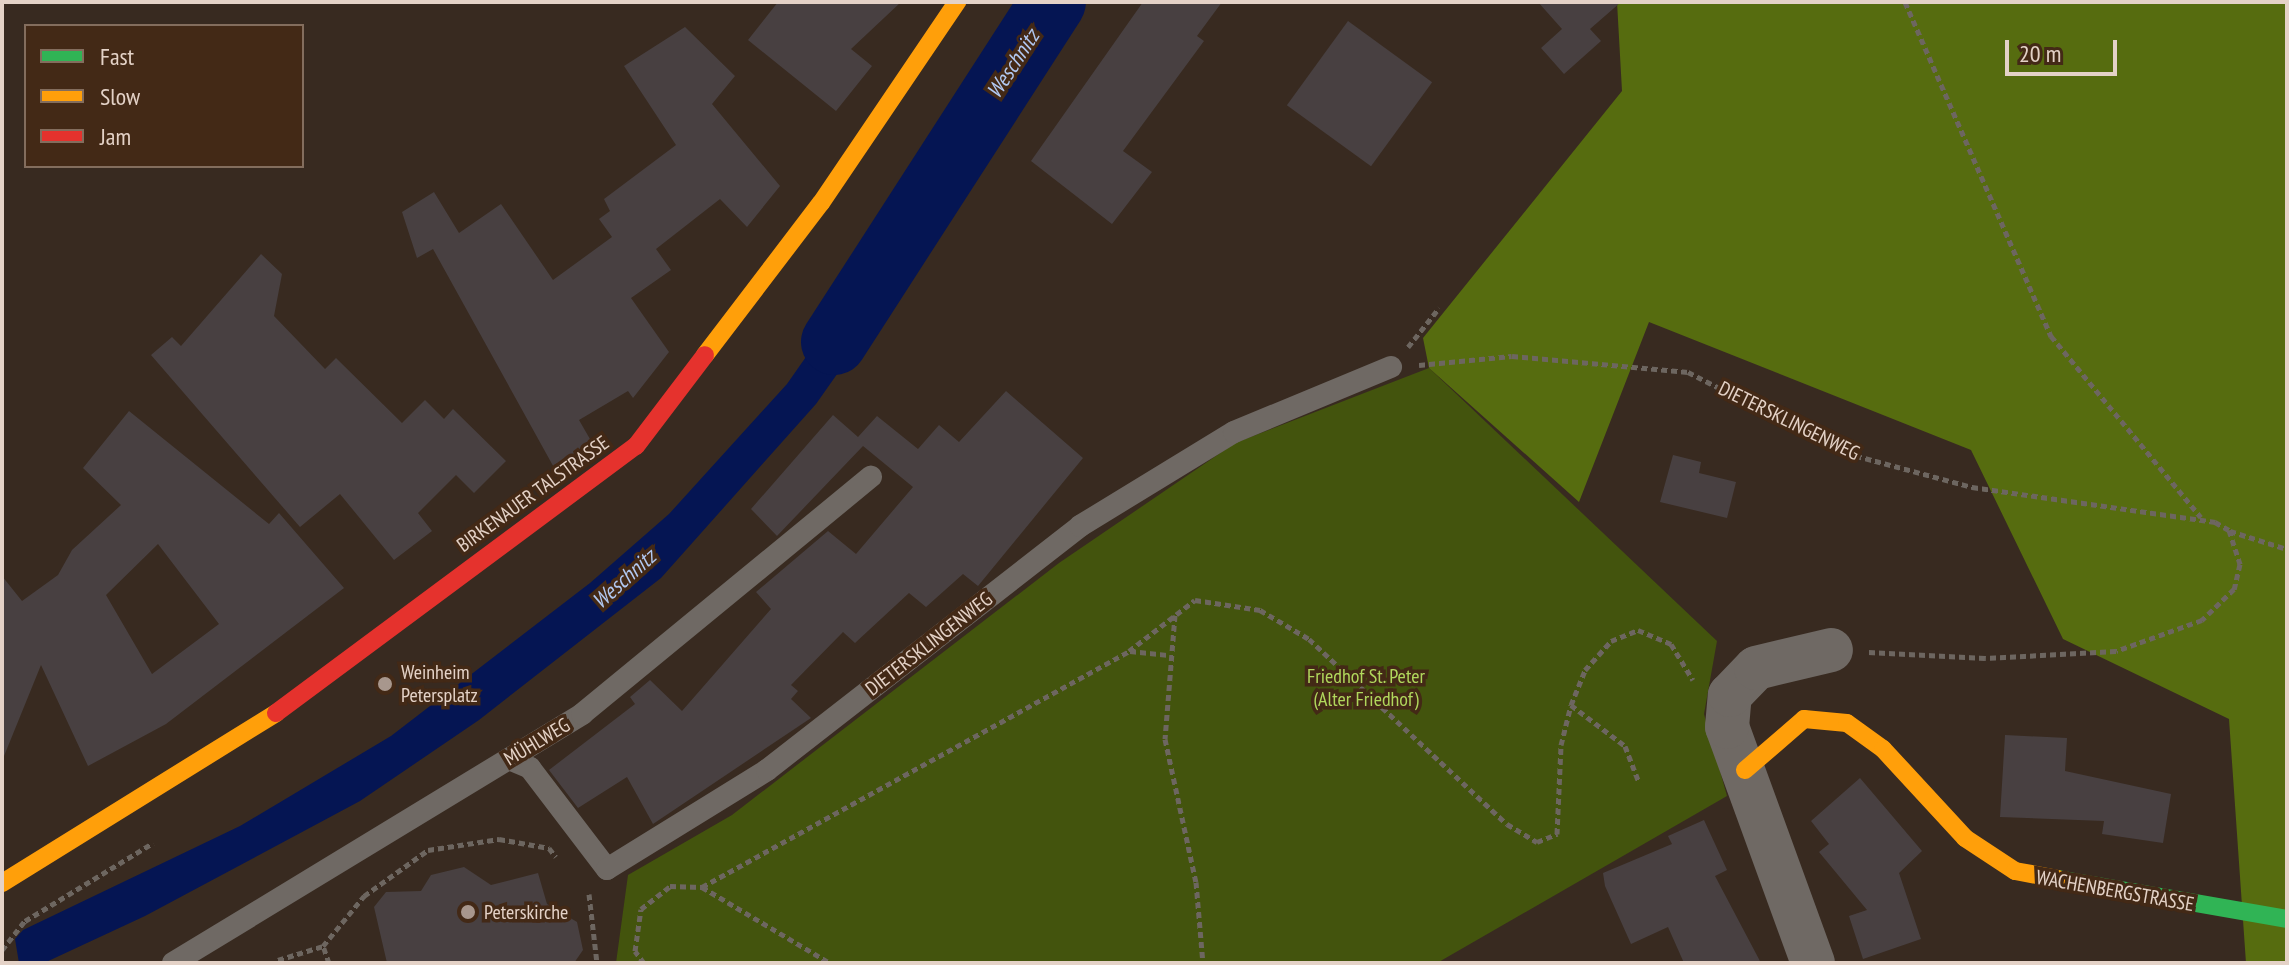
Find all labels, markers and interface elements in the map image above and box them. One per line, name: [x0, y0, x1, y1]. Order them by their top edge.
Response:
legend: [24, 24, 304, 168]
scale bar: [2009, 24, 2121, 74]
water label: Weschnitz: [981, 25, 1045, 103]
text: 20 m: [2019, 38, 2061, 69]
text: Fast: [100, 41, 134, 72]
text: Slow: [100, 81, 140, 112]
text: Jam: [100, 121, 131, 152]
street label: DIETERSKLINGENWEG: [1715, 376, 1863, 466]
street label: BIRKENAUER TALSTRASSE: [452, 431, 614, 557]
water label: Weschnitz: [587, 544, 661, 614]
street label: DIETERSKLINGENWEG: [861, 587, 997, 701]
place label: Weinheim Petersplatz: [401, 660, 478, 707]
park label: Friedhof St. Peter (Alter Friedhof): [1306, 664, 1426, 711]
marker: Weinheim Petersplatz: [376, 675, 394, 693]
street label: MÜHLWEG: [500, 713, 574, 771]
street label: WACHENBERGSTRASSE: [2034, 865, 2196, 917]
place label: Peterskirche: [484, 900, 568, 924]
marker: Peterskirche: [459, 903, 477, 921]

